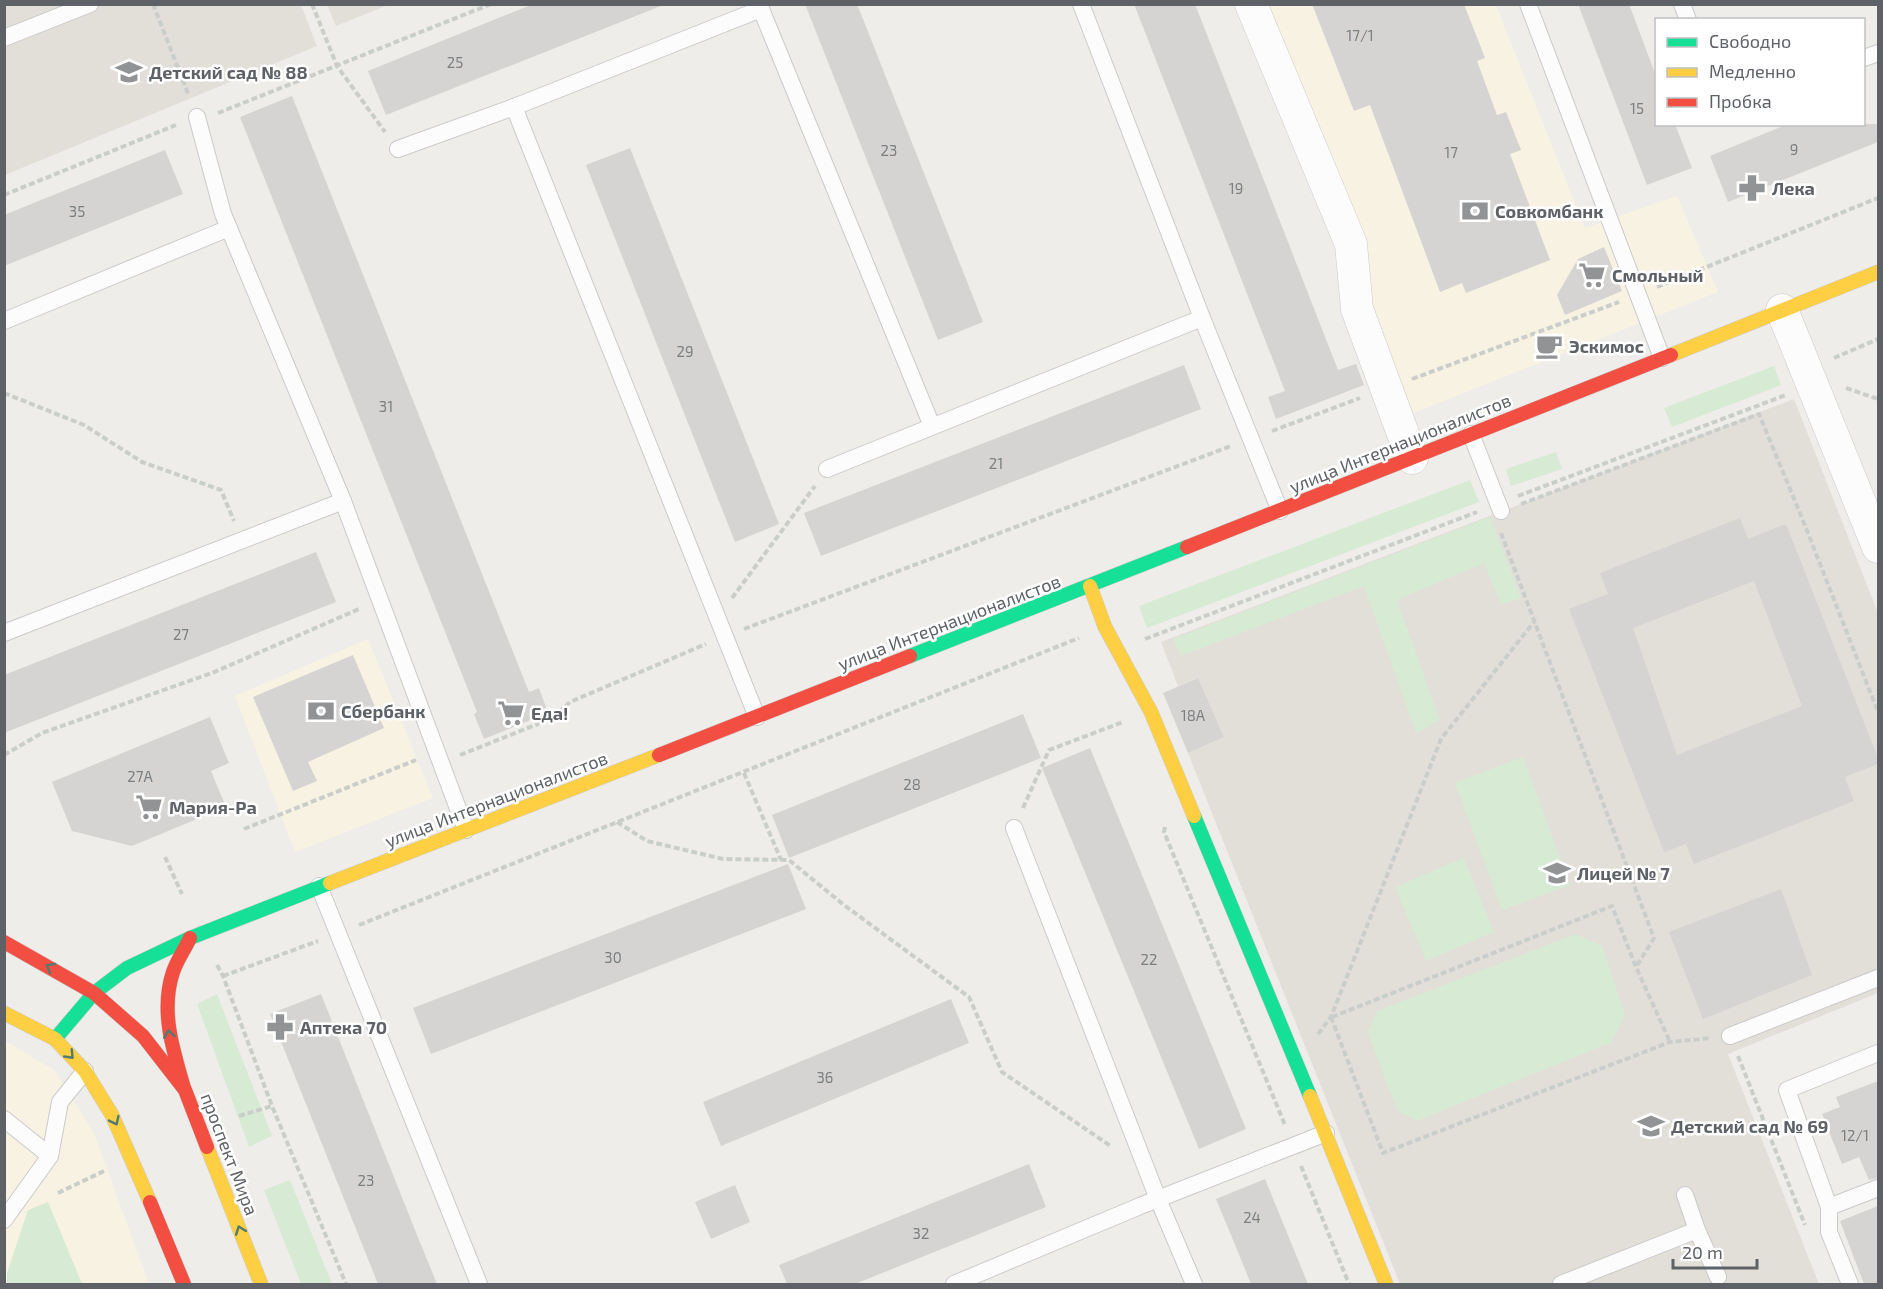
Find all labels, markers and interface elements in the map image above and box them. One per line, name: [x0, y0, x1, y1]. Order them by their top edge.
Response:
legend: [1655, 18, 1865, 126]
house number: 17/1: [1346, 26, 1374, 44]
text: Свободно: [1709, 30, 1791, 52]
house number: 25: [447, 53, 463, 71]
school or university icon: Детский сад № 88: [114, 57, 144, 87]
text: Медленно: [1709, 60, 1796, 82]
place label: Детский сад № 88: [149, 61, 308, 83]
text: Пробка: [1709, 90, 1772, 112]
house number: 15: [1630, 99, 1644, 117]
house number: 9: [1790, 140, 1798, 158]
house number: 23: [881, 141, 897, 159]
house number: 17: [1444, 143, 1458, 161]
pharmacy icon: Лека: [1737, 173, 1767, 203]
place label: Лека: [1772, 177, 1815, 199]
house number: 19: [1229, 179, 1243, 197]
bank icon: Совкомбанк: [1460, 196, 1490, 226]
place label: Совкомбанк: [1495, 200, 1603, 222]
house number: 35: [69, 202, 85, 220]
supermarket icon: Смольный: [1577, 260, 1607, 290]
place label: Смольный: [1612, 264, 1704, 286]
cafe icon: Эскимос: [1534, 331, 1564, 361]
place label: Эскимос: [1569, 335, 1644, 357]
house number: 29: [676, 342, 694, 360]
street label: улица Интернационалистов: [1286, 388, 1514, 498]
house number: 31: [379, 397, 393, 415]
house number: 21: [989, 454, 1003, 472]
street label: улица Интернационалистов: [834, 569, 1064, 675]
house number: 27: [173, 625, 189, 643]
bank icon: Сбербанк: [306, 696, 336, 726]
supermarket icon: Еда!: [496, 698, 526, 728]
place label: Сбербанк: [341, 700, 425, 722]
place label: Еда!: [531, 702, 569, 724]
house number: 18А: [1181, 706, 1206, 724]
street label: улица Интернационалистов: [381, 746, 611, 852]
house number: 27А: [127, 767, 153, 785]
house number: 28: [903, 775, 921, 793]
supermarket icon: Мария-Ра: [134, 792, 164, 822]
place label: Мария-Ра: [169, 796, 257, 818]
school or university icon: Лицей № 7: [1542, 858, 1572, 888]
place label: Лицей № 7: [1577, 862, 1670, 884]
house number: 30: [604, 948, 622, 966]
house number: 22: [1141, 950, 1157, 968]
one-way arrow: [46, 962, 56, 974]
pharmacy icon: Аптека 70: [265, 1012, 295, 1042]
place label: Аптека 70: [300, 1016, 387, 1038]
one-way arrow: [164, 1029, 176, 1039]
one-way arrow: [63, 1048, 74, 1059]
house number: 36: [817, 1068, 833, 1086]
street label: проспект Мира: [197, 1090, 263, 1218]
school or university icon: Детский сад № 69: [1636, 1111, 1666, 1141]
one-way arrow: [107, 1115, 119, 1126]
place label: Детский сад № 69: [1671, 1115, 1828, 1137]
house number: 12/1: [1841, 1126, 1869, 1144]
house number: 23: [358, 1171, 374, 1189]
house number: 24: [1243, 1208, 1261, 1226]
house number: 32: [913, 1224, 929, 1242]
one-way arrow: [235, 1225, 247, 1236]
scale bar: [1673, 1232, 1757, 1270]
text: 20 m: [1682, 1241, 1723, 1263]

